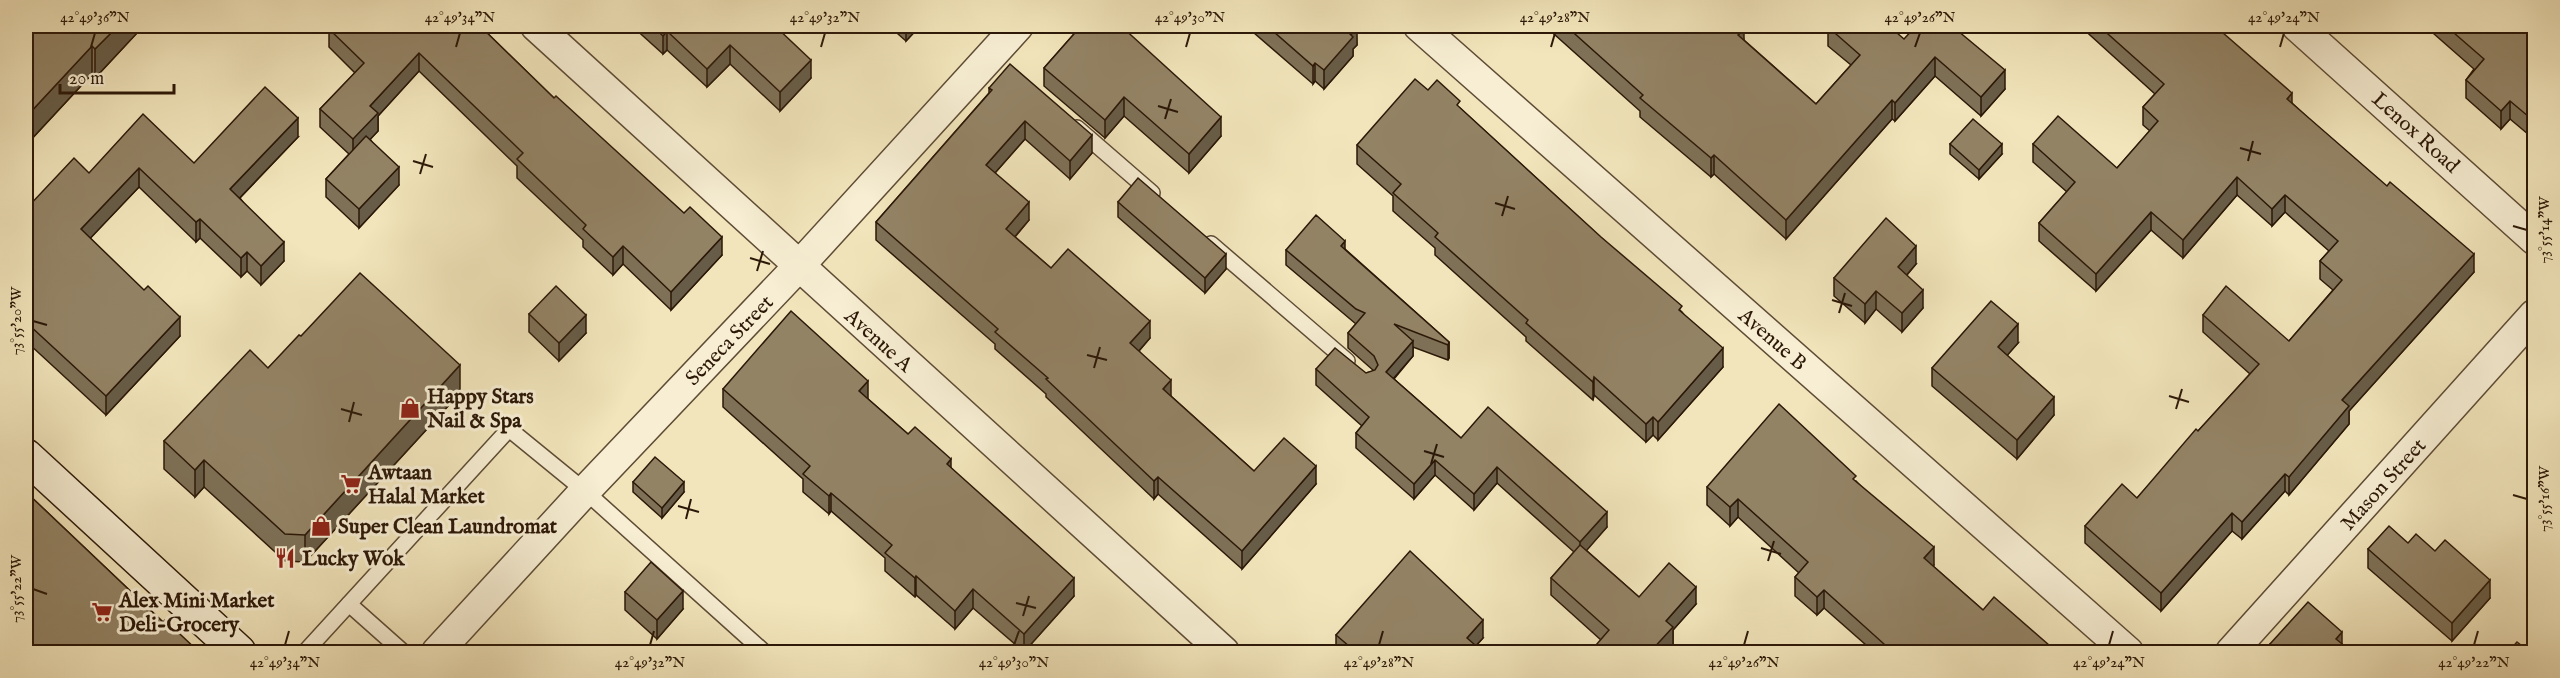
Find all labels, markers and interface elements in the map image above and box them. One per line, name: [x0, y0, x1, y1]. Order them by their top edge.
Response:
text: 42°49'36"N: [60, 8, 130, 27]
text: 42°49'34"N: [425, 8, 495, 27]
text: 42°49'32"N: [790, 8, 860, 27]
text: 42°49'30"N: [1155, 8, 1225, 27]
text: 42°49'28"N: [1520, 8, 1590, 27]
text: 42°49'26"N: [1885, 8, 1956, 27]
text: 42°49'24"N: [2248, 8, 2320, 27]
scale bar: [60, 57, 174, 95]
text: 20 m: [69, 68, 104, 91]
street label: Lenox Road: [2365, 87, 2465, 180]
text: 73°55'14"W: [2535, 196, 2554, 264]
text: 73°55'20"W: [7, 286, 26, 355]
street label: Seneca Street: [680, 290, 780, 392]
street label: Avenue B: [1731, 302, 1812, 377]
street label: Avenue A: [837, 303, 918, 379]
place label: Happy Stars Nail & Spa: [426, 384, 534, 435]
shop icon: Happy Stars Nail & Spa: [398, 396, 422, 420]
street label: Mason Street: [2335, 433, 2433, 537]
place label: Awtaan Halal Market: [367, 460, 485, 511]
text: 73°55'16"W: [2535, 465, 2554, 532]
supermarket icon: Awtaan Halal Market: [339, 472, 363, 496]
shop icon: Super Clean Laundromat: [309, 514, 333, 538]
place label: Super Clean Laundromat: [338, 514, 558, 541]
restaurant icon: Lucky Wok: [273, 546, 297, 570]
place label: Lucky Wok: [302, 546, 405, 573]
text: 73°55'22"W: [7, 554, 26, 623]
place label: Alex Mini Market Deli-Grocery: [118, 588, 275, 639]
supermarket icon: Alex Mini Market Deli-Grocery: [90, 600, 114, 624]
text: 42°49'34"N: [250, 653, 320, 672]
text: 42°49'32"N: [615, 653, 685, 672]
text: 42°49'30"N: [979, 653, 1049, 672]
text: 42°49'28"N: [1344, 653, 1414, 672]
text: 42°49'26"N: [1709, 653, 1780, 672]
text: 42°49'24"N: [2073, 653, 2145, 672]
text: 42°49'22"N: [2438, 653, 2510, 672]

